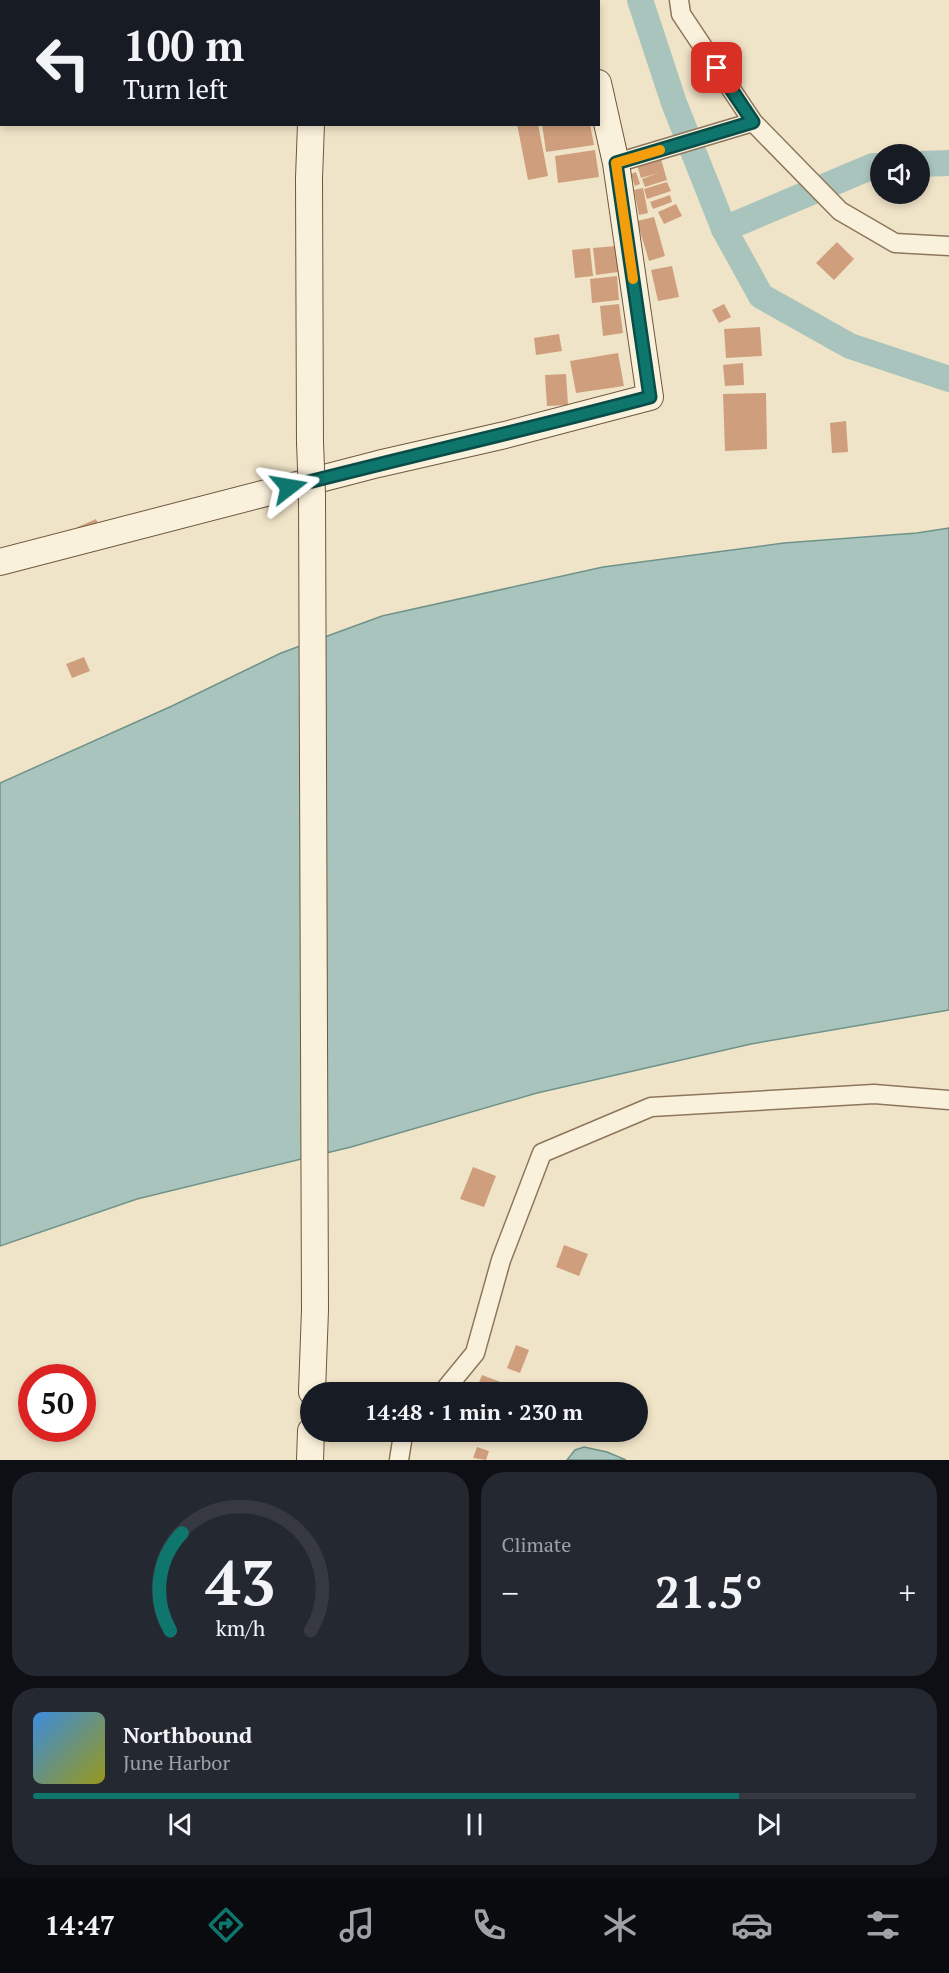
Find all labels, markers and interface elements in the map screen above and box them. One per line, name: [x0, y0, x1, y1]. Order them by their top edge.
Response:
text: 100 m: [123, 17, 244, 73]
icon: left: [24, 24, 102, 102]
pin: [691, 42, 742, 93]
icon: arrive: [700, 51, 733, 84]
text: Turn left: [123, 71, 228, 107]
map controls: [870, 144, 930, 204]
button: sound: [870, 144, 930, 204]
position arrow: [257, 455, 321, 519]
speed limit sign: 50: [18, 1364, 96, 1442]
text: 14:48 · 1 min · 230 m: [365, 1397, 583, 1426]
text: Climate: [502, 1531, 571, 1558]
text: 43: [205, 1540, 276, 1623]
text: 21.5°: [655, 1561, 763, 1621]
text: −: [502, 1571, 519, 1614]
text: +: [898, 1571, 916, 1614]
text: km/h: [215, 1614, 265, 1642]
text: Northbound: [123, 1720, 252, 1749]
text: June Harbor: [123, 1749, 230, 1776]
icon: previous: [164, 1808, 197, 1841]
icon: pause: [458, 1808, 491, 1841]
icon: next: [752, 1808, 785, 1841]
icon: directions: [205, 1904, 247, 1946]
icon: music: [336, 1904, 378, 1946]
icon: phone: [468, 1904, 510, 1946]
icon: climate: [599, 1904, 641, 1946]
icon: car: [731, 1904, 773, 1946]
icon: filters: [862, 1904, 904, 1946]
text: 14:47: [45, 1907, 115, 1943]

